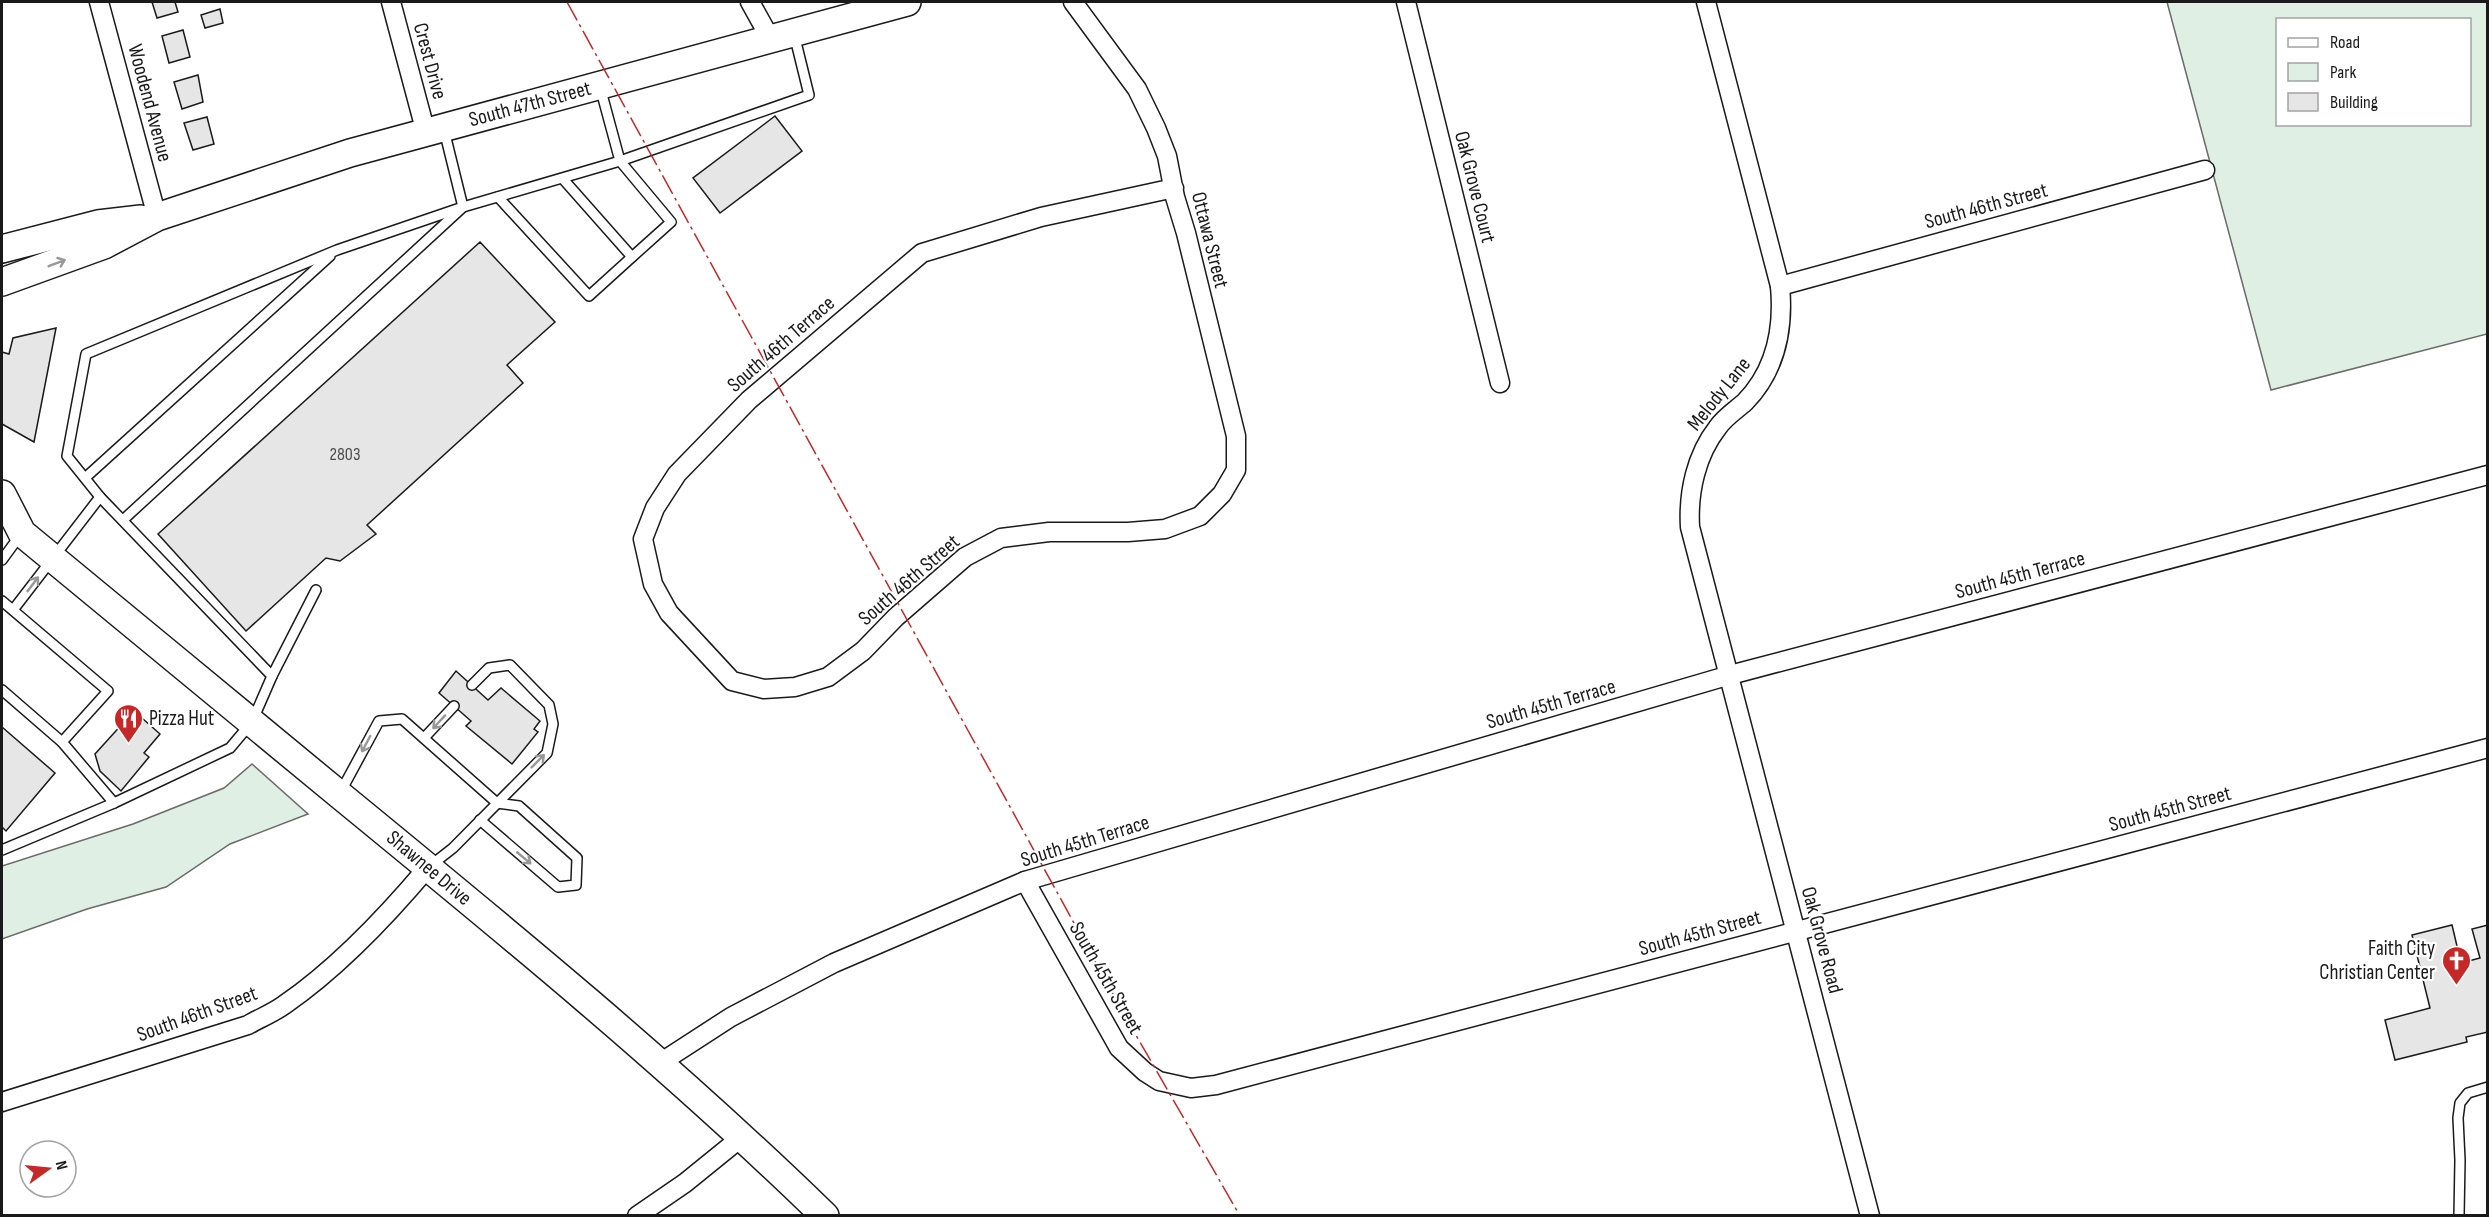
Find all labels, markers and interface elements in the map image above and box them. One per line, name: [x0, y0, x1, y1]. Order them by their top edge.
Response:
legend: [2276, 18, 2471, 126]
street label: Crest Drive: [408, 20, 452, 102]
text: Road: [2330, 32, 2360, 53]
street label: Woodend Avenue: [122, 42, 178, 164]
text: Park: [2330, 62, 2356, 83]
street label: South 47th Street: [466, 76, 594, 132]
text: Building: [2330, 92, 2378, 113]
street label: Oak Grove Court: [1449, 129, 1501, 245]
street label: South 46th Street: [1922, 178, 2050, 234]
street label: Ottawa Street: [1186, 189, 1234, 291]
one-way arrow: [47, 257, 66, 268]
street label: South 46th Terrace: [722, 291, 840, 397]
street label: Melody Lane: [1682, 352, 1756, 436]
house number: 2803: [330, 444, 360, 465]
street label: South 46th Street: [853, 529, 965, 631]
street label: South 45th Terrace: [1952, 546, 2088, 604]
one-way arrow: [26, 576, 39, 592]
street label: South 45th Terrace: [1483, 674, 1619, 734]
restaurant icon: Pizza Hut: [112, 702, 144, 744]
place label: Pizza Hut: [149, 706, 214, 731]
one-way arrow: [432, 714, 446, 729]
one-way arrow: [360, 735, 371, 753]
one-way arrow: [531, 754, 546, 769]
street label: South 45th Street: [2106, 781, 2234, 837]
street label: South 45th Terrace: [1018, 810, 1152, 872]
street label: Shawnee Drive: [381, 825, 477, 911]
one-way arrow: [516, 851, 531, 865]
street label: Oak Grove Road: [1796, 884, 1848, 996]
street label: South 45th Street: [1636, 905, 1764, 961]
street label: South 45th Street: [1064, 917, 1148, 1039]
place label: Faith City Christian Center: [2319, 936, 2435, 985]
church icon: Faith City Christian Center: [2440, 944, 2472, 986]
street label: South 46th Street: [133, 981, 261, 1047]
north arrow: [18, 1139, 78, 1199]
text: N: [51, 1159, 71, 1172]

